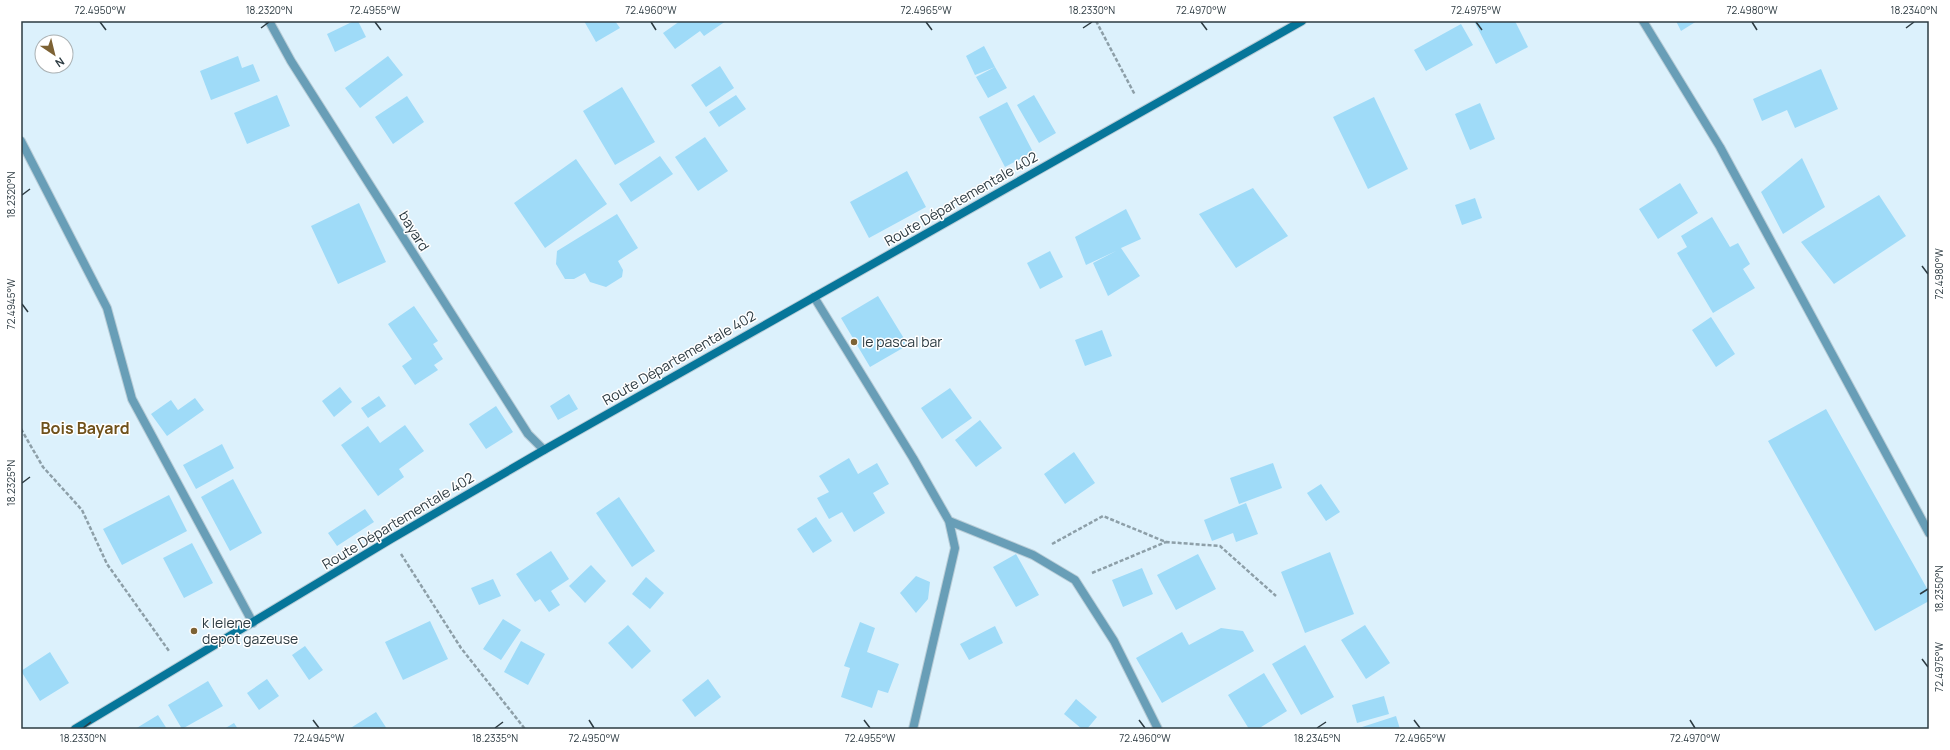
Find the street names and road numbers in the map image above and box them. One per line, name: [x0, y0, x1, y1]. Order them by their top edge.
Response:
street label: Route Départementale 402: [881, 147, 1041, 250]
street label: bayard: [395, 207, 434, 254]
street label: Route Départementale 402: [599, 306, 759, 409]
street label: Route Départementale 402: [318, 468, 477, 574]

